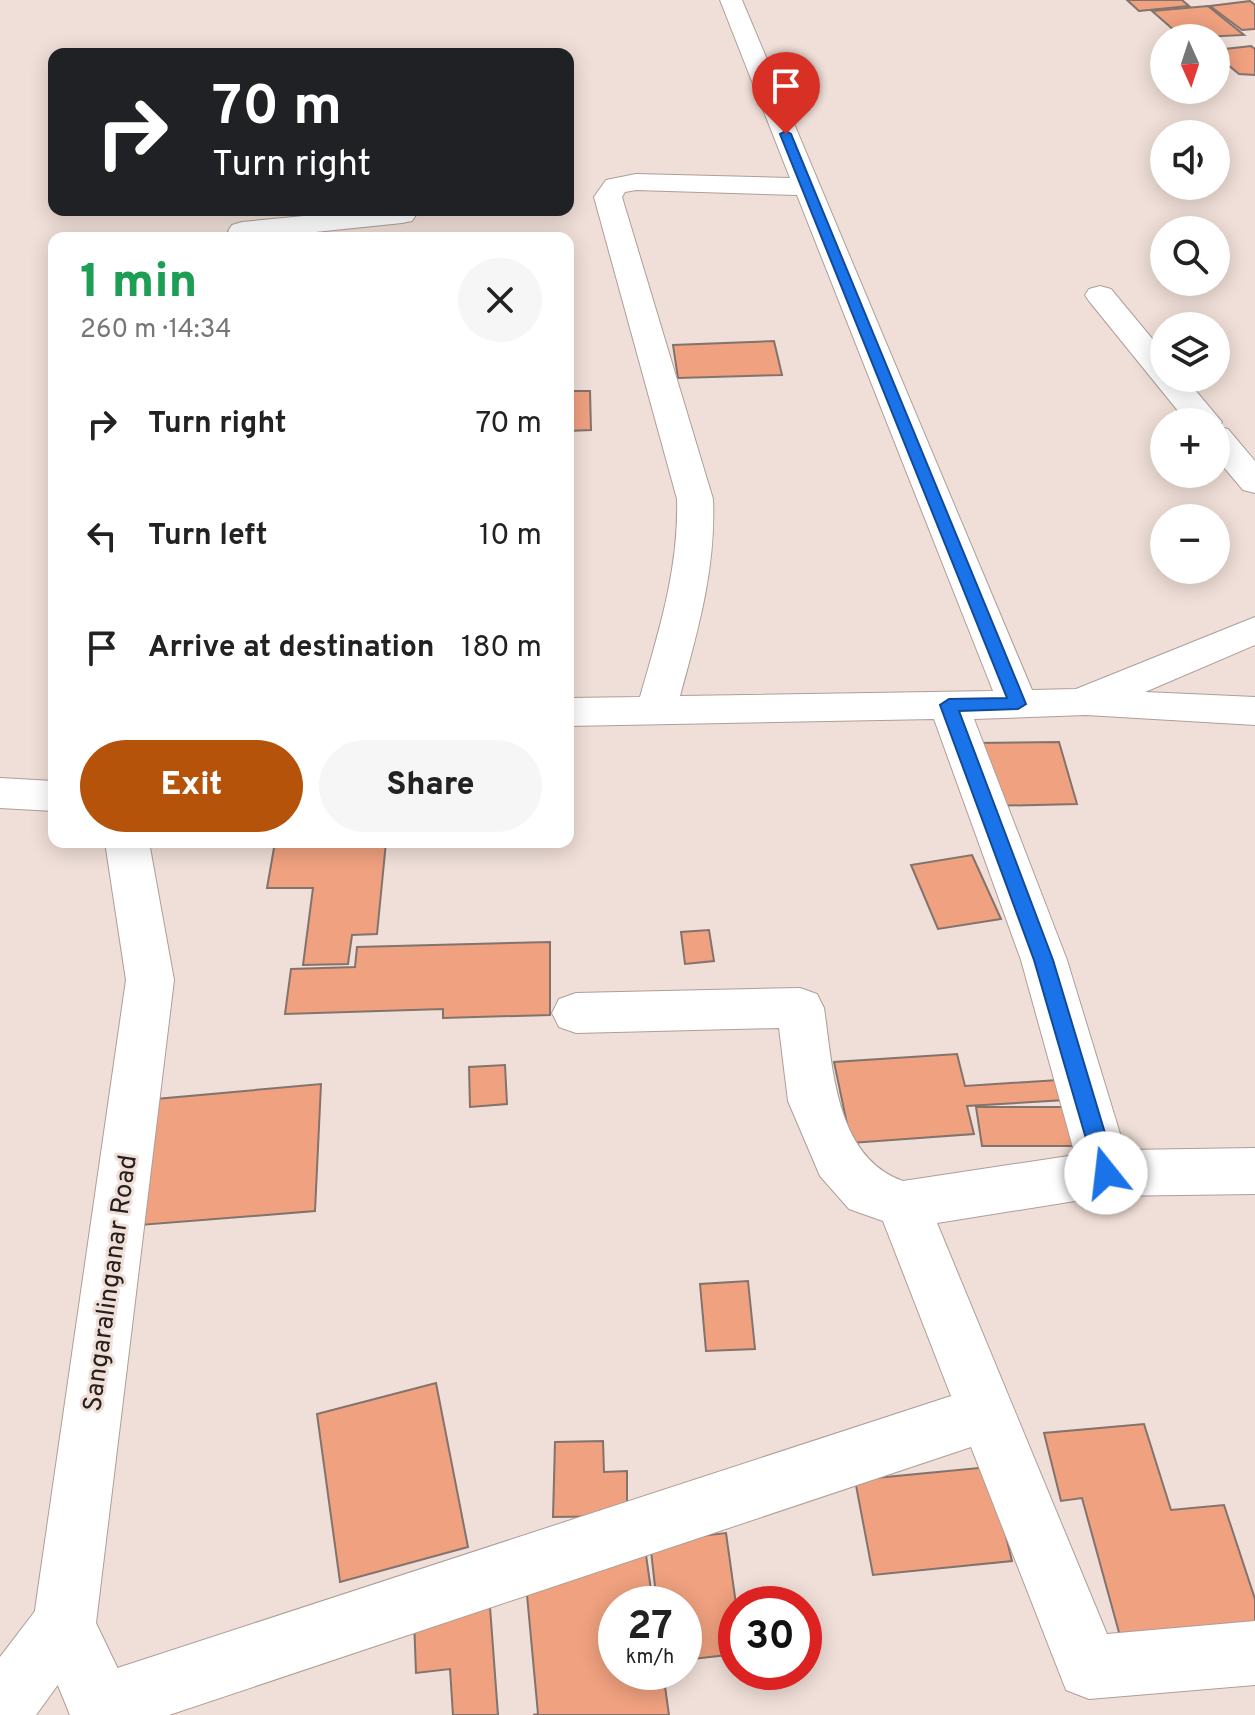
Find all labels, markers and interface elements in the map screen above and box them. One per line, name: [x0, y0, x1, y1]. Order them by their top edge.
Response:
north arrow: [1150, 24, 1230, 104]
map controls: [1150, 24, 1230, 584]
pin: [752, 52, 820, 134]
icon: arrive: [764, 64, 808, 108]
text: 70 m: [212, 74, 342, 144]
icon: right: [80, 80, 184, 184]
button: sound: [1150, 120, 1230, 200]
text: Turn right: [212, 143, 371, 189]
button: search: [1150, 216, 1230, 296]
text: 1 min: [80, 254, 197, 314]
button: close: [458, 258, 542, 342]
button: layers: [1150, 312, 1230, 392]
text: 260 m · 14:34: [80, 314, 231, 347]
icon: right: [80, 402, 124, 446]
text: Turn right: [148, 406, 286, 443]
text: 70 m: [476, 406, 542, 443]
button: +: [1150, 408, 1230, 488]
button: −: [1150, 504, 1230, 584]
icon: left: [80, 514, 124, 558]
text: Turn left: [148, 518, 268, 555]
text: 10 m: [479, 518, 542, 555]
icon: arrive: [80, 626, 124, 670]
text: Arrive at destination: [148, 630, 434, 667]
text: 180 m: [461, 630, 542, 667]
button: Exit: [80, 740, 303, 832]
button: Share: [319, 740, 542, 832]
position arrow: [1064, 1131, 1148, 1215]
street label: Sangaralinganar Road: [77, 1153, 146, 1414]
speed limit sign: 30: [718, 1586, 822, 1690]
text: 27: [627, 1603, 673, 1653]
text: km/h: [626, 1645, 674, 1671]

